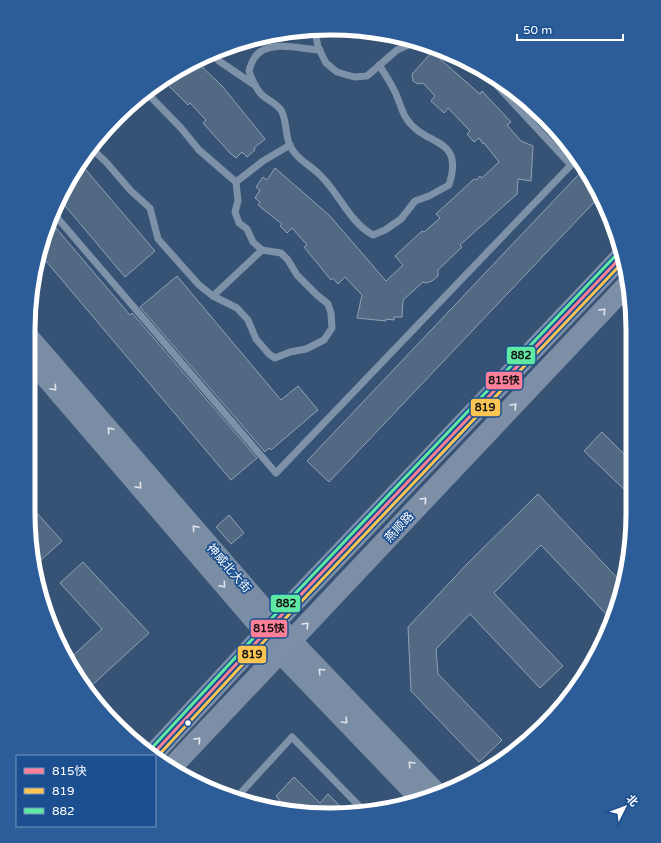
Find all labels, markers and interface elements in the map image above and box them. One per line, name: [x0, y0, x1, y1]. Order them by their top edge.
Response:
scale bar: [517, 16, 623, 42]
text: 50 m: [523, 23, 552, 37]
one-way arrow: [598, 308, 606, 316]
line badge: 882: [506, 346, 536, 365]
text: 882: [511, 349, 531, 362]
line badge: 815快: [485, 371, 523, 390]
text: 815快: [488, 374, 520, 387]
one-way arrow: [49, 383, 56, 390]
line badge: 819: [470, 398, 501, 417]
text: 819: [475, 401, 495, 414]
one-way arrow: [509, 403, 516, 410]
one-way arrow: [107, 427, 115, 435]
one-way arrow: [134, 482, 141, 489]
one-way arrow: [419, 497, 427, 505]
street label: 燕顺路: [382, 509, 416, 545]
one-way arrow: [193, 526, 200, 533]
street label: 神威北大街: [204, 541, 254, 595]
one-way arrow: [219, 580, 226, 588]
line badge: 882: [270, 594, 301, 613]
text: 882: [276, 597, 296, 610]
line badge: 815快: [250, 619, 288, 638]
text: 815快: [253, 622, 285, 635]
one-way arrow: [301, 622, 309, 630]
line badge: 819: [237, 645, 267, 664]
text: 819: [242, 648, 262, 661]
one-way arrow: [319, 668, 326, 675]
one-way arrow: [340, 717, 347, 724]
unlabelled marker: [183, 718, 193, 728]
one-way arrow: [193, 737, 200, 745]
legend: [16, 755, 156, 827]
one-way arrow: [408, 761, 416, 769]
text: 815快: [52, 764, 87, 778]
text: 819: [52, 784, 75, 798]
north arrow: [605, 787, 645, 827]
text: 北: [624, 792, 641, 809]
text: 882: [52, 804, 75, 818]

